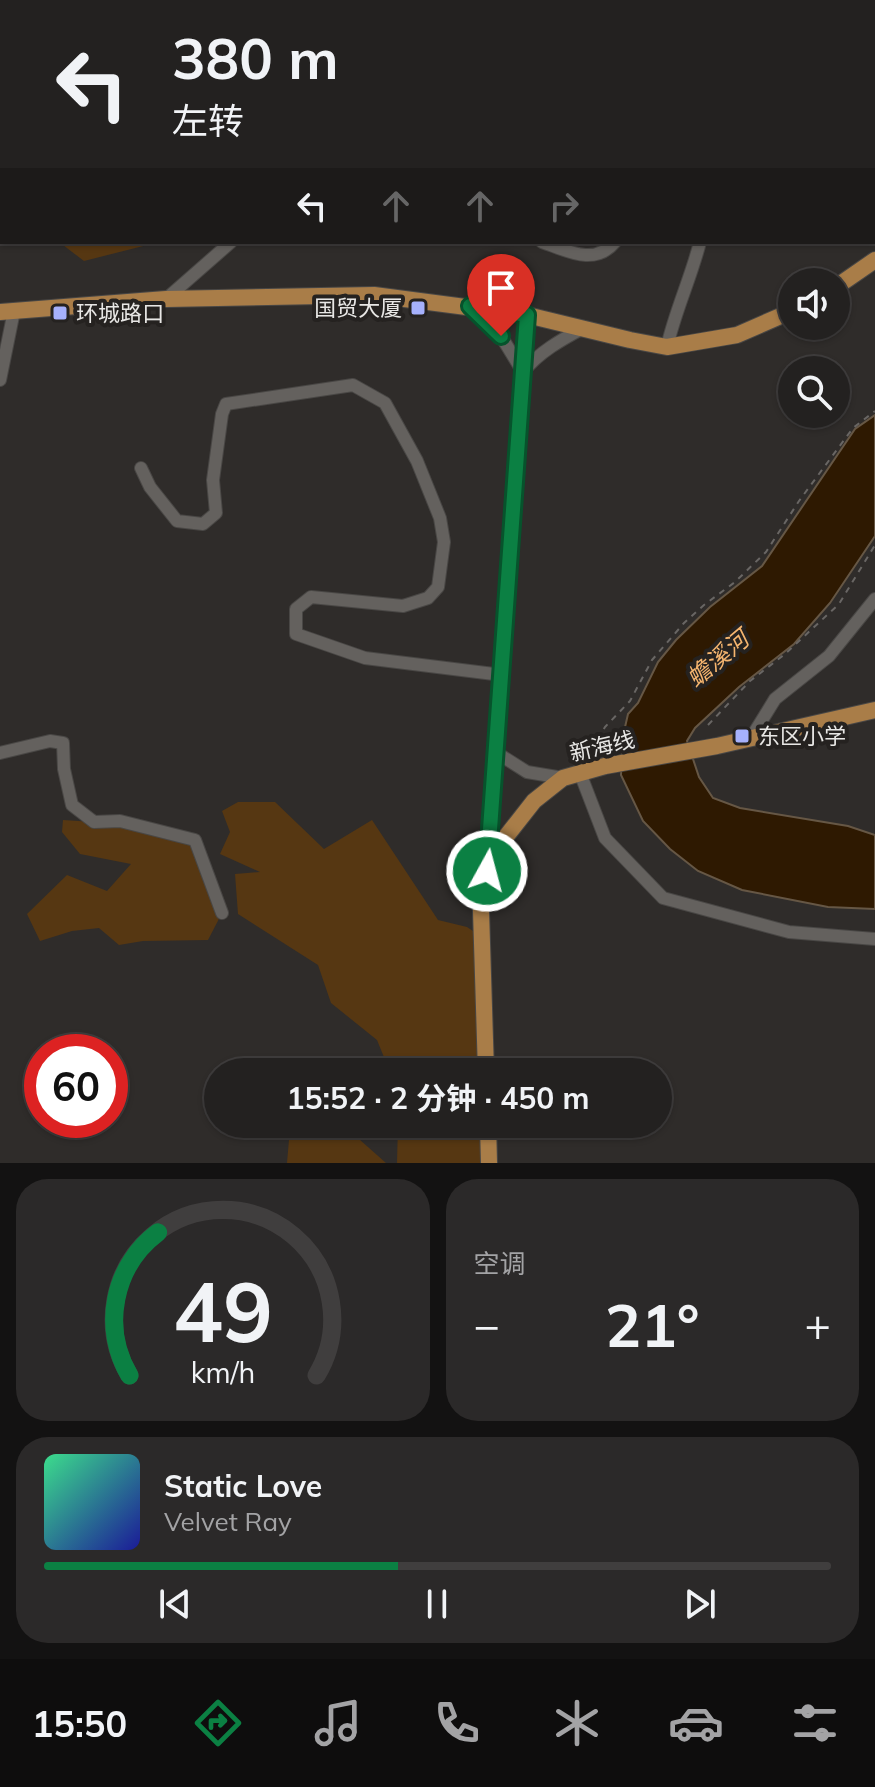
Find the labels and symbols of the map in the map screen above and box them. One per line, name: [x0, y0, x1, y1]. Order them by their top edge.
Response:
pin: [467, 254, 535, 336]
place label: 国贸大厦: [314, 294, 402, 322]
place label: 环城路口: [76, 299, 164, 327]
marker: 国贸大厦: [409, 299, 427, 317]
marker: 环城路口: [51, 304, 69, 322]
water label: 蟾溪河: [680, 621, 758, 693]
place label: 东区小学: [758, 722, 846, 750]
street label: 新海线: [567, 725, 637, 767]
marker: 东区小学: [733, 727, 751, 745]
position arrow: [445, 829, 529, 913]
speed limit sign: 60: [24, 1034, 128, 1138]

